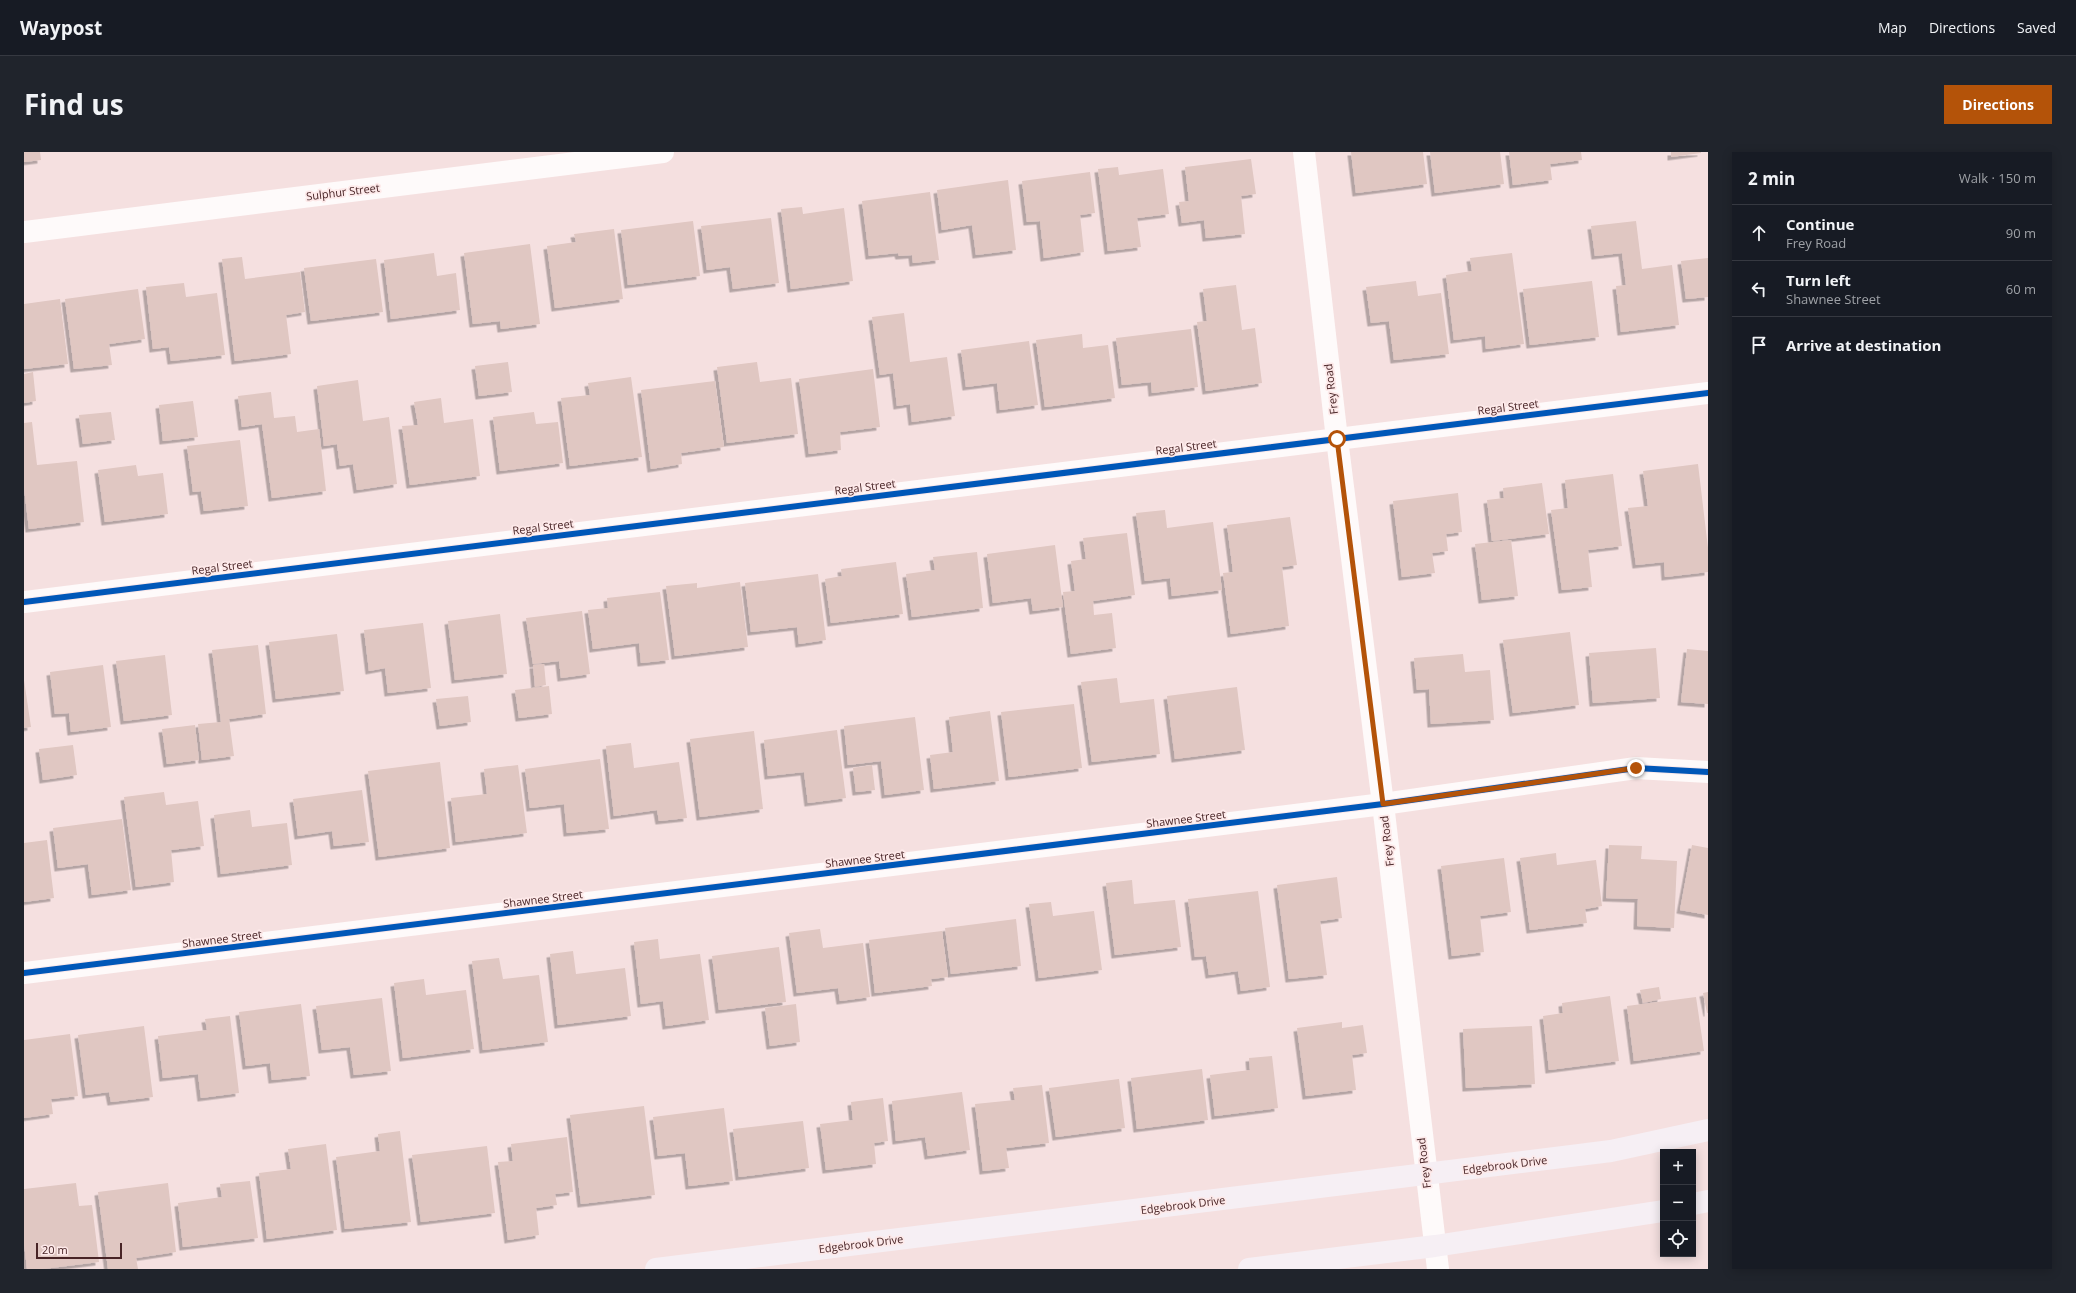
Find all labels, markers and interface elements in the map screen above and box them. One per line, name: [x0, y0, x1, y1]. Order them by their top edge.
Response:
text: Waypost: [20, 15, 102, 41]
text: Map: [1878, 18, 1907, 37]
text: Directions: [1929, 18, 1995, 37]
text: Saved: [2017, 18, 2056, 37]
text: Find us: [24, 85, 124, 123]
button: Directions: [1944, 85, 2052, 124]
text: 2 min: [1748, 167, 1795, 190]
text: Walk · 150 m: [1959, 169, 2036, 187]
street label: Sulphur Street: [305, 180, 381, 203]
text: Continue: [1786, 214, 1854, 234]
icon: ahead: [1748, 222, 1770, 244]
text: 90 m: [2006, 224, 2036, 242]
text: Frey Road: [1786, 234, 1846, 252]
text: Turn left: [1786, 270, 1851, 290]
icon: left: [1748, 278, 1770, 300]
text: 60 m: [2006, 280, 2036, 298]
text: Shawnee Street: [1786, 290, 1881, 308]
icon: arrive: [1748, 334, 1770, 356]
text: Arrive at destination: [1786, 335, 1941, 355]
street label: Frey Road: [1320, 363, 1341, 415]
street label: Regal Street: [1477, 395, 1539, 418]
route start: [1328, 430, 1346, 448]
street label: Regal Street: [1155, 435, 1217, 458]
street label: Regal Street: [834, 475, 896, 498]
street label: Regal Street: [512, 515, 574, 538]
street label: Regal Street: [191, 555, 253, 578]
route end: [1627, 759, 1645, 777]
street label: Shawnee Street: [1145, 806, 1227, 831]
street label: Frey Road: [1376, 815, 1397, 867]
street label: Shawnee Street: [824, 846, 906, 871]
street label: Shawnee Street: [502, 886, 584, 911]
street label: Shawnee Street: [181, 926, 263, 951]
street label: Frey Road: [1413, 1137, 1434, 1189]
map controls: [1660, 1149, 1696, 1257]
button: +: [1660, 1149, 1696, 1185]
street label: Edgebrook Drive: [1462, 1152, 1548, 1177]
button: −: [1660, 1185, 1696, 1221]
street label: Edgebrook Drive: [1140, 1192, 1226, 1217]
button: locate: [1660, 1221, 1696, 1257]
street label: Edgebrook Drive: [818, 1231, 904, 1256]
scale bar: [36, 1241, 122, 1260]
text: 20 m: [42, 1242, 68, 1257]

